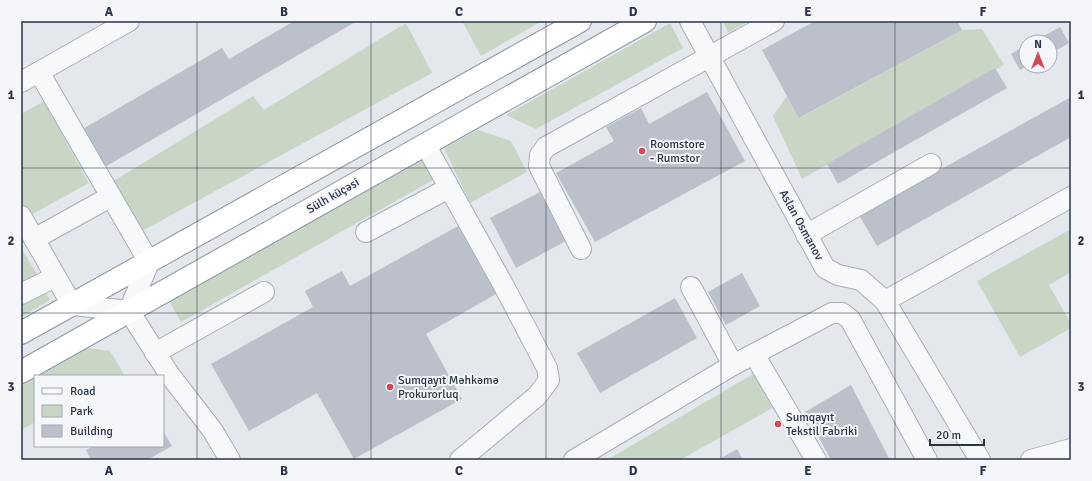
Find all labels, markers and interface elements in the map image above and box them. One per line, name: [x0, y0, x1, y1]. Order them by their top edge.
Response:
text: A: [105, 4, 114, 20]
text: B: [280, 4, 288, 20]
text: C: [455, 4, 463, 20]
text: D: [629, 4, 638, 20]
text: E: [804, 4, 812, 20]
text: F: [980, 4, 987, 20]
north arrow: [1018, 34, 1058, 74]
text: N: [1034, 38, 1042, 51]
text: 1: [7, 87, 15, 103]
text: 1: [1077, 87, 1085, 103]
place label: Roomstore - Rumstor: [650, 137, 705, 166]
marker: Roomstore - Rumstor: [637, 146, 647, 156]
street label: Sülh küçəsi: [304, 175, 362, 217]
street label: Aslan Osmanov: [775, 187, 827, 263]
text: 2: [7, 233, 15, 249]
text: 2: [1077, 233, 1085, 249]
place label: Sumqayıt Məhkəmə Prokurorluq: [398, 373, 499, 402]
legend: [34, 375, 164, 447]
text: 3: [7, 379, 15, 395]
text: 3: [1077, 379, 1085, 395]
marker: Sumqayıt Məhkəmə Prokurorluq: [385, 382, 395, 392]
text: Road: [70, 384, 96, 399]
text: Park: [70, 404, 93, 419]
place label: Sumqayıt Tekstil Fabriki: [786, 410, 857, 439]
marker: Sumqayıt Tekstil Fabriki: [773, 419, 783, 429]
scale bar: [930, 421, 984, 447]
text: Building: [70, 424, 113, 439]
text: 20 m: [936, 428, 961, 443]
text: A: [105, 463, 114, 479]
text: B: [280, 463, 288, 479]
text: C: [455, 463, 463, 479]
text: D: [629, 463, 638, 479]
text: E: [804, 463, 812, 479]
text: F: [980, 463, 987, 479]

